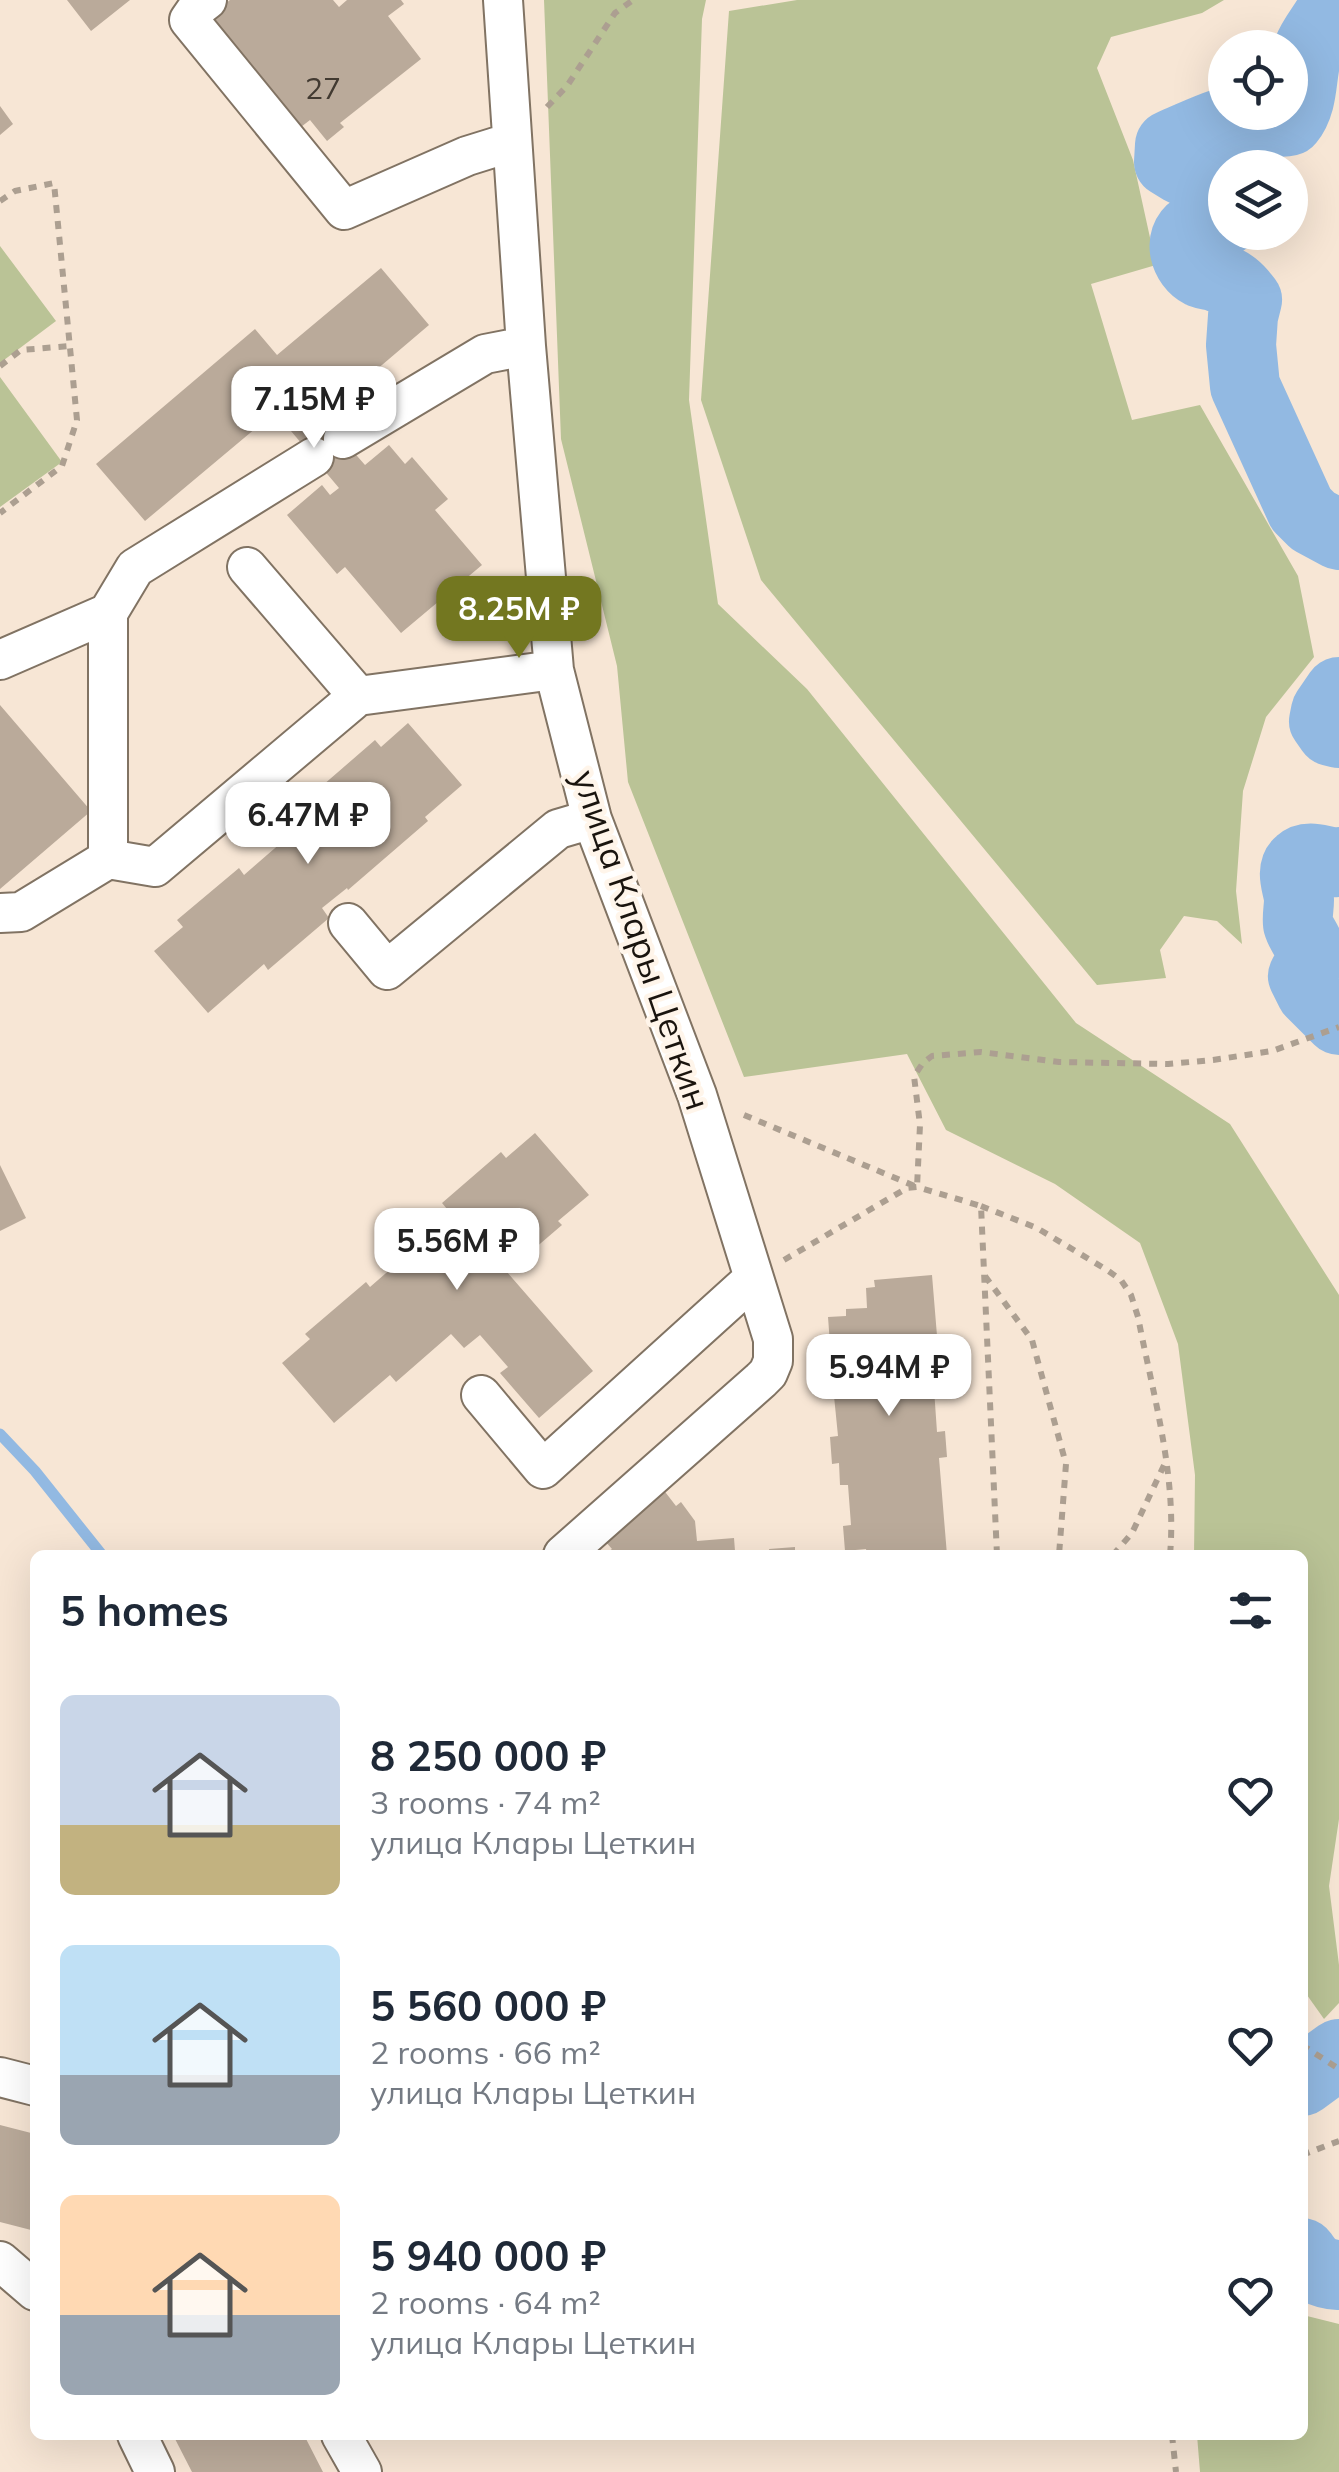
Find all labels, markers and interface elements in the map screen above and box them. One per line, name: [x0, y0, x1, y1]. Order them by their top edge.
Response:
map controls: [1208, 30, 1308, 250]
button: locate: [1208, 30, 1308, 130]
house number: 27: [305, 69, 341, 107]
button: layers: [1208, 150, 1308, 250]
pin: 7.15M ₽: [222, 366, 406, 451]
text: 7.15M ₽: [253, 378, 375, 418]
pin: 8.25M ₽: [427, 576, 611, 661]
text: 8.25M ₽: [458, 588, 580, 628]
street label: улица Клары Цеткин: [563, 764, 721, 1115]
pin: 6.47M ₽: [216, 782, 400, 867]
text: 6.47M ₽: [247, 794, 369, 834]
pin: 5.56M ₽: [365, 1208, 549, 1293]
text: 5.56M ₽: [396, 1220, 518, 1260]
pin: 5.94M ₽: [797, 1334, 981, 1419]
text: 5.94M ₽: [828, 1346, 950, 1386]
icon: filters: [1223, 1583, 1278, 1638]
text: 5 homes: [60, 1584, 229, 1637]
text: 8 250 000 ₽: [370, 1729, 606, 1782]
icon: home: [140, 1735, 260, 1855]
icon: heart: [1223, 1768, 1278, 1823]
text: 3 rooms · 74 m²: [370, 1782, 601, 1822]
text: улица Клары Цеткин: [370, 1822, 696, 1862]
text: 5 560 000 ₽: [370, 1979, 606, 2032]
icon: home: [140, 1985, 260, 2105]
icon: heart: [1223, 2018, 1278, 2073]
text: 2 rooms · 66 m²: [370, 2032, 601, 2072]
text: улица Клары Цеткин: [370, 2072, 696, 2112]
text: 5 940 000 ₽: [370, 2229, 606, 2282]
icon: home: [140, 2235, 260, 2355]
icon: heart: [1223, 2268, 1278, 2323]
text: 2 rooms · 64 m²: [370, 2282, 601, 2322]
text: улица Клары Цеткин: [370, 2322, 696, 2362]

